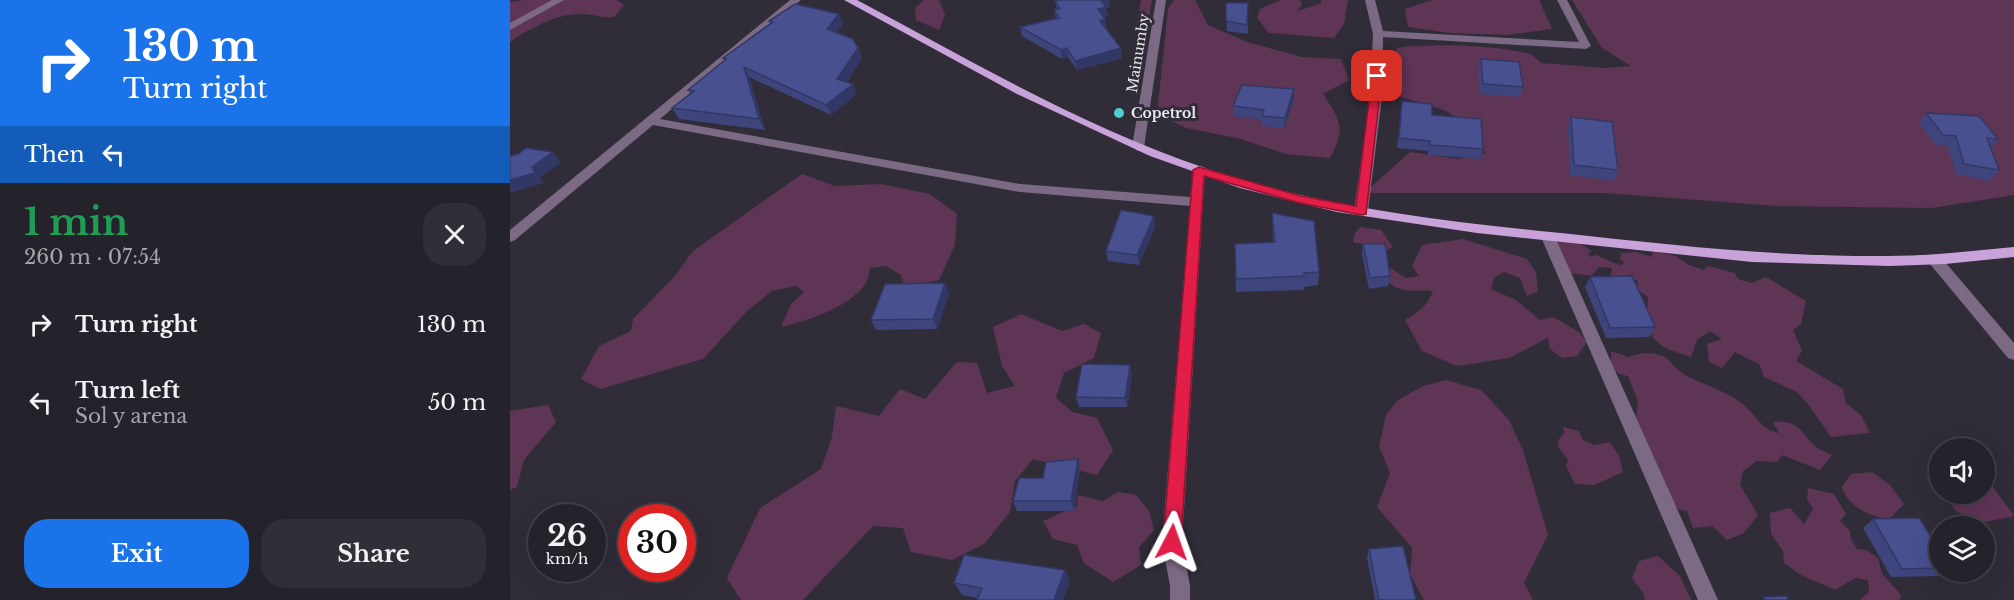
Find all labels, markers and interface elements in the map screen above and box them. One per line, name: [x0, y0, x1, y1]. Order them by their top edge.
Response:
street label: Mainumby: [1123, 12, 1153, 94]
text: 130 m: [123, 20, 257, 72]
icon: right: [24, 24, 102, 102]
pin: [1351, 50, 1402, 101]
icon: arrive: [1360, 59, 1393, 92]
text: Turn right: [123, 72, 267, 105]
place label: Copetrol: [1131, 104, 1196, 122]
marker: Copetrol: [1112, 106, 1126, 120]
icon: left: [97, 138, 130, 171]
text: Then: [24, 141, 85, 168]
text: 1 min: [24, 200, 128, 245]
button: close: [423, 203, 486, 266]
text: 260 m · 07:54: [24, 245, 161, 269]
icon: right: [24, 308, 57, 341]
text: Turn right: [75, 311, 197, 338]
text: 130 m: [417, 311, 486, 338]
text: Turn left: [75, 377, 180, 404]
icon: left: [24, 386, 57, 419]
text: 50 m: [428, 389, 486, 416]
text: Sol y arena: [75, 404, 187, 428]
map controls: [1929, 438, 1995, 582]
button: sound: [1929, 438, 1995, 504]
speed limit sign: 30: [618, 504, 696, 582]
position arrow: [1140, 510, 1204, 574]
button: layers: [1929, 516, 1995, 582]
text: 26: [547, 517, 587, 554]
button: Exit: [24, 519, 249, 588]
button: Share: [261, 519, 486, 588]
text: km/h: [546, 549, 588, 568]

